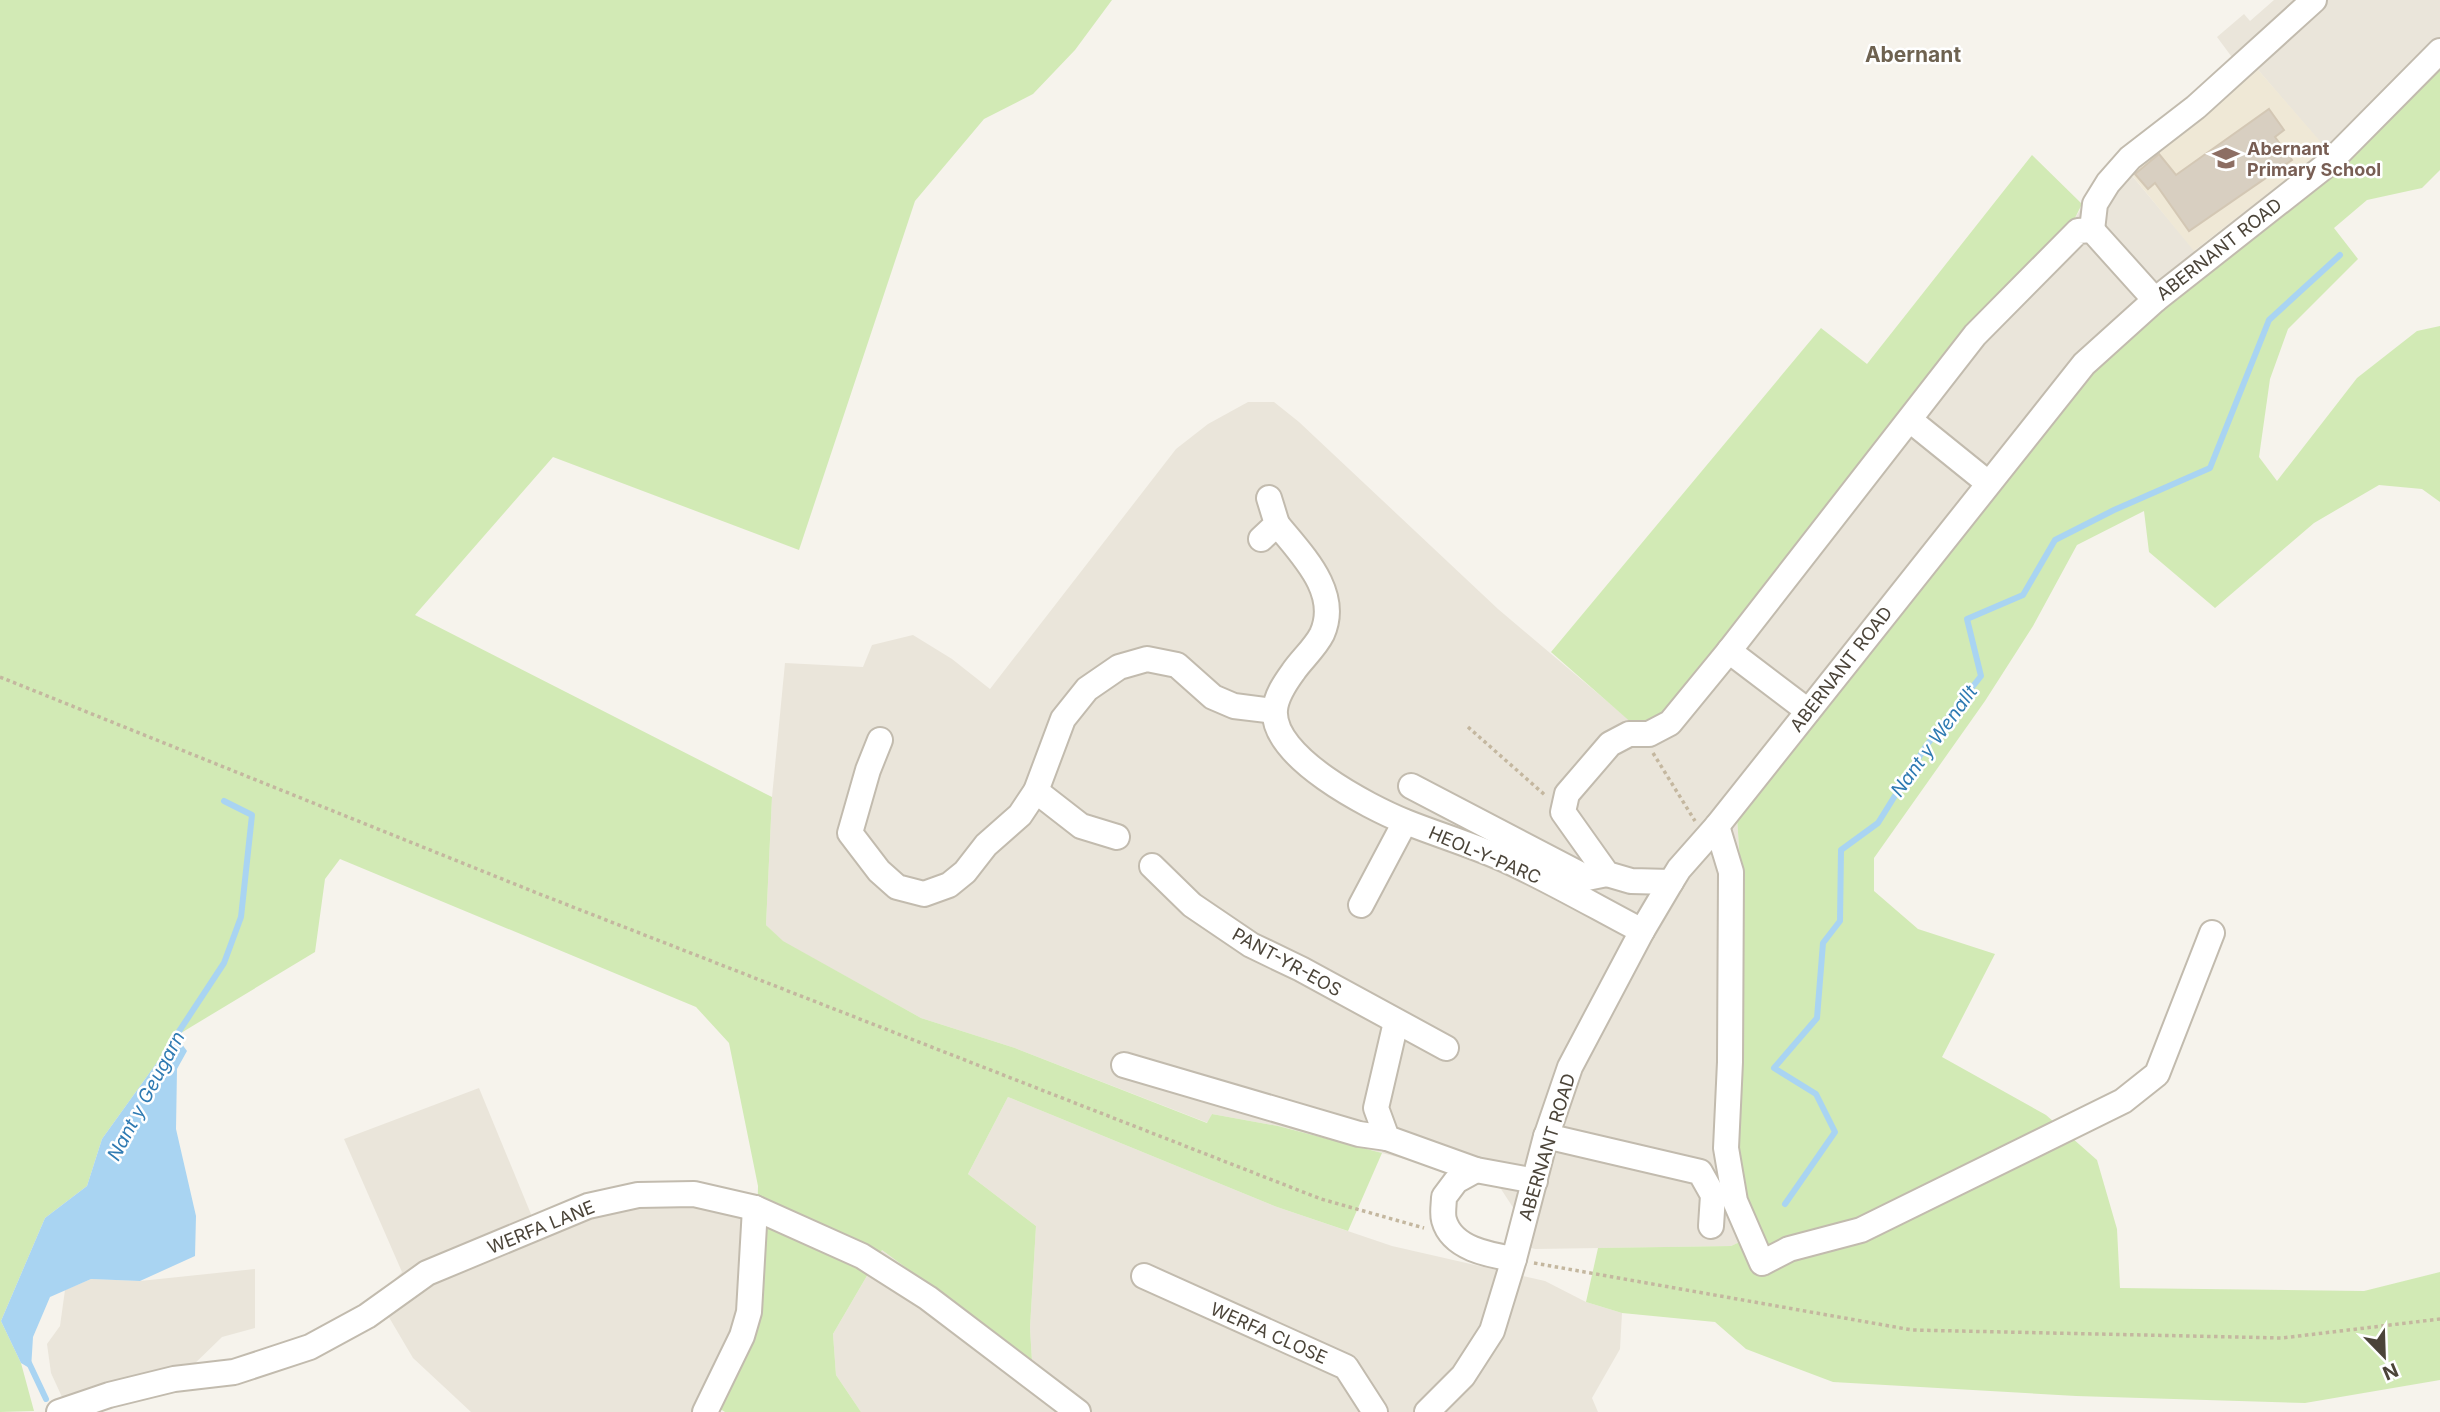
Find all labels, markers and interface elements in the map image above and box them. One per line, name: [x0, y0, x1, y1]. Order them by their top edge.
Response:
district label: Abernant: [1865, 42, 1961, 67]
place label: Abernant Primary School: [2247, 138, 2381, 180]
school or university icon: Abernant Primary School: [2211, 143, 2241, 173]
street label: ABERNANT ROAD: [2152, 194, 2286, 304]
street label: ABERNANT ROAD: [1786, 602, 1896, 736]
water label: Nant y Wenallt: [1886, 680, 1983, 801]
street label: HEOL-Y-PARC: [1426, 822, 1544, 888]
street label: PANT-YR-EOS: [1229, 923, 1345, 1001]
water label: Nant y Geugarn: [102, 1027, 190, 1165]
street label: ABERNANT ROAD: [1515, 1071, 1579, 1223]
street label: WERFA LANE: [484, 1196, 598, 1258]
street label: WERFA CLOSE: [1207, 1298, 1331, 1368]
north arrow: [2349, 1321, 2419, 1391]
text: N: [2379, 1358, 2402, 1385]

